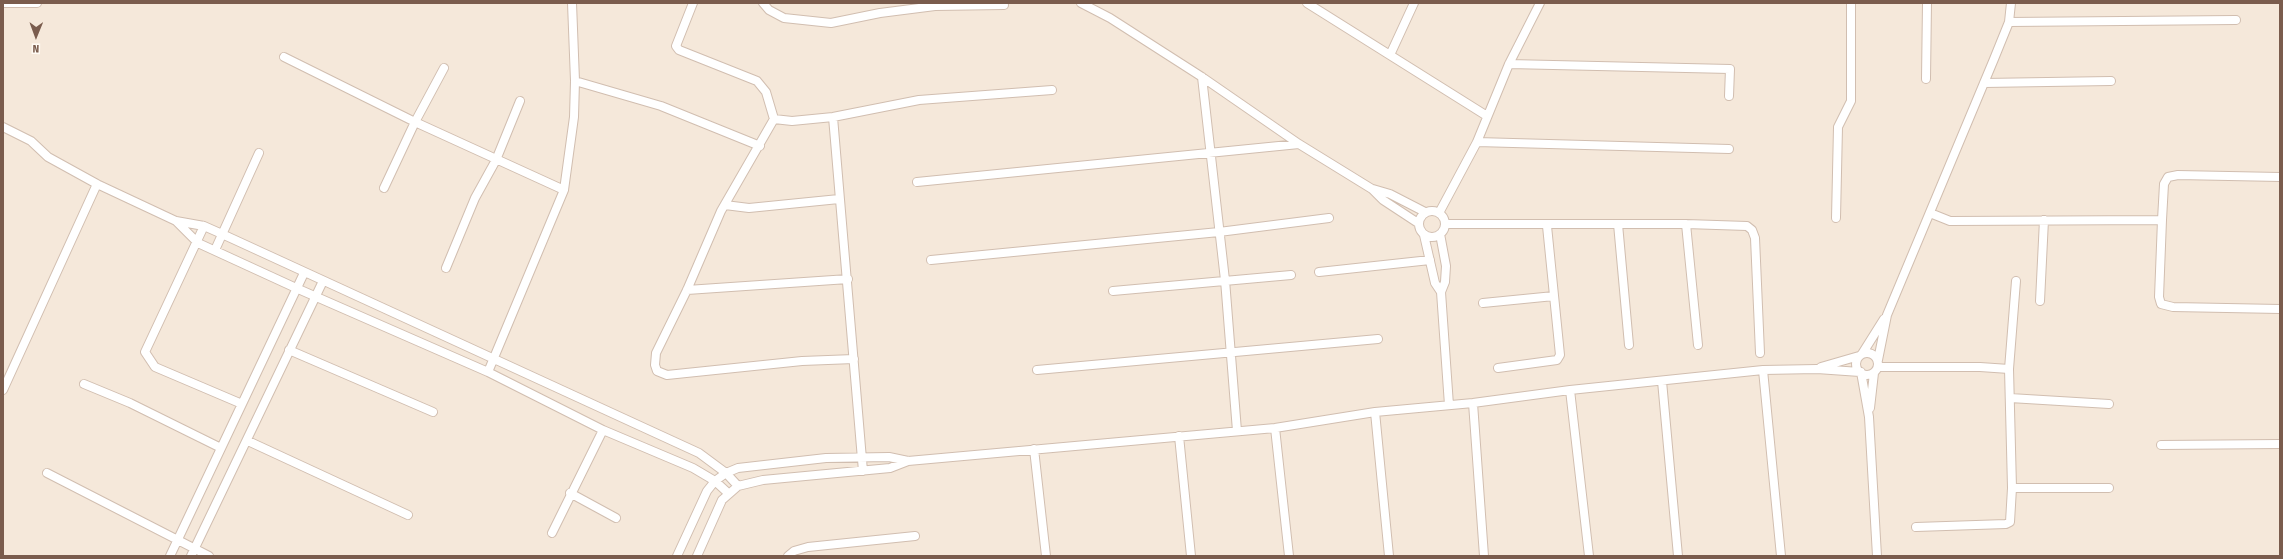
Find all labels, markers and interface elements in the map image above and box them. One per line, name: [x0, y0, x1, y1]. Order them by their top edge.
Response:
north arrow: [16, 16, 56, 56]
text: N: [32, 42, 39, 55]

